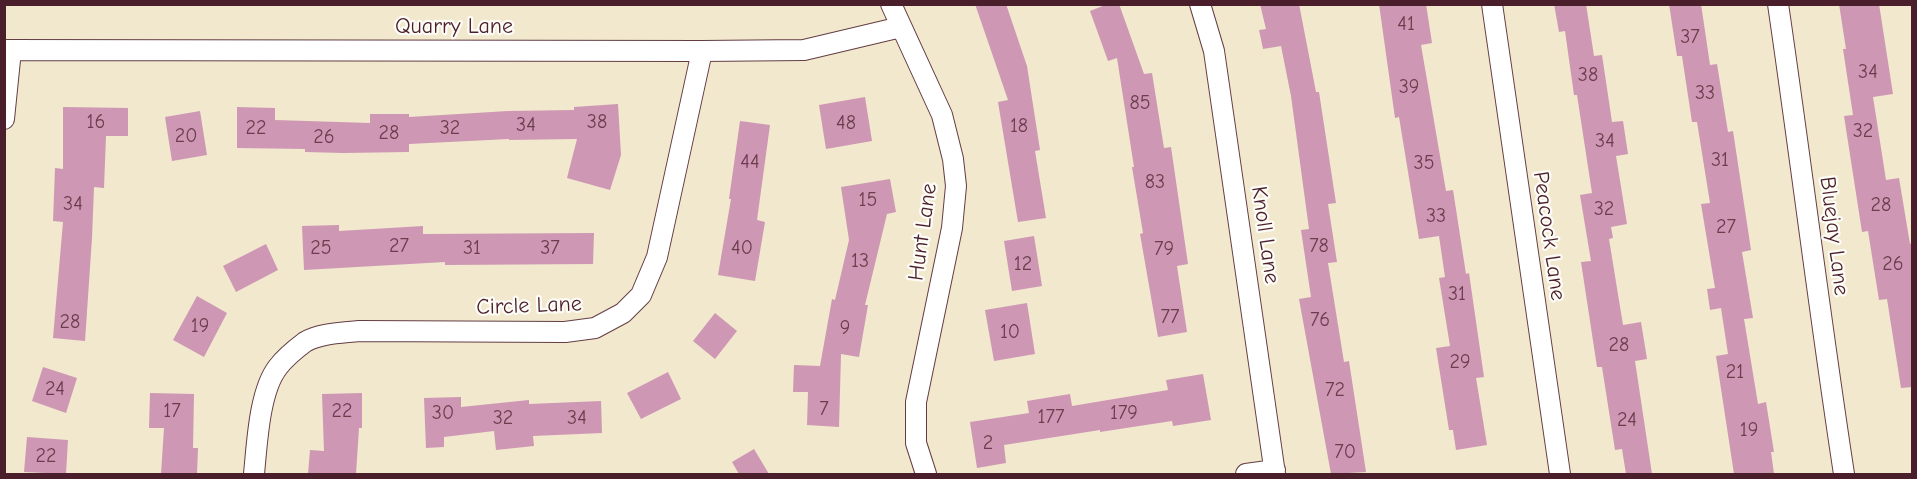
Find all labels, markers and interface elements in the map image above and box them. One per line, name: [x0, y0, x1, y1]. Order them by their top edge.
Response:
house number: 41: [1397, 12, 1415, 36]
street label: Quarry Lane: [395, 14, 513, 40]
house number: 37: [1680, 25, 1700, 49]
house number: 34: [1858, 60, 1878, 84]
house number: 38: [1578, 63, 1598, 87]
house number: 39: [1399, 75, 1419, 99]
house number: 33: [1695, 81, 1715, 105]
house number: 85: [1129, 91, 1151, 115]
house number: 16: [87, 110, 105, 134]
house number: 38: [587, 110, 607, 134]
house number: 48: [836, 111, 856, 135]
house number: 34: [516, 113, 536, 137]
house number: 18: [1010, 114, 1028, 138]
house number: 22: [246, 116, 266, 140]
house number: 32: [440, 116, 460, 140]
house number: 32: [1853, 119, 1873, 143]
house number: 28: [379, 121, 399, 145]
house number: 20: [175, 124, 197, 148]
house number: 26: [313, 125, 335, 149]
house number: 34: [1595, 129, 1615, 153]
house number: 31: [1711, 148, 1729, 172]
house number: 44: [740, 150, 760, 174]
house number: 35: [1414, 151, 1434, 175]
house number: 83: [1145, 170, 1165, 194]
street label: Peacock Lane: [1527, 170, 1571, 302]
street label: Bluejay Lane: [1814, 175, 1854, 297]
street label: Hunt Lane: [903, 182, 943, 282]
street label: Knoll Lane: [1245, 185, 1285, 285]
house number: 15: [859, 188, 877, 212]
house number: 34: [63, 192, 83, 216]
house number: 28: [1871, 193, 1891, 217]
house number: 32: [1594, 197, 1614, 221]
house number: 33: [1426, 204, 1446, 228]
house number: 27: [1716, 215, 1736, 239]
house number: 27: [389, 234, 409, 258]
house number: 78: [1309, 234, 1329, 258]
house number: 25: [310, 236, 332, 260]
house number: 31: [463, 236, 481, 260]
house number: 37: [540, 236, 560, 260]
house number: 40: [731, 236, 753, 260]
house number: 79: [1154, 237, 1174, 261]
house number: 13: [851, 249, 869, 273]
house number: 12: [1014, 252, 1032, 276]
house number: 26: [1882, 252, 1904, 276]
house number: 31: [1448, 282, 1466, 306]
street label: Circle Lane: [476, 291, 582, 321]
house number: 77: [1161, 305, 1179, 329]
house number: 76: [1310, 308, 1330, 332]
house number: 28: [60, 310, 80, 334]
house number: 19: [191, 314, 209, 338]
house number: 9: [840, 316, 850, 340]
house number: 10: [1000, 320, 1020, 344]
house number: 28: [1609, 333, 1629, 357]
house number: 29: [1449, 350, 1471, 374]
house number: 21: [1726, 360, 1744, 384]
house number: 24: [45, 377, 65, 401]
house number: 72: [1325, 378, 1345, 402]
house number: 7: [819, 397, 829, 421]
house number: 17: [163, 399, 181, 423]
house number: 22: [332, 399, 352, 423]
house number: 30: [432, 401, 454, 425]
house number: 179: [1110, 401, 1138, 425]
house number: 177: [1038, 405, 1064, 429]
house number: 32: [493, 406, 513, 430]
house number: 34: [567, 406, 587, 430]
house number: 24: [1617, 408, 1637, 432]
house number: 19: [1740, 418, 1758, 442]
house number: 2: [983, 431, 993, 455]
house number: 70: [1334, 440, 1356, 464]
house number: 22: [36, 444, 56, 468]

